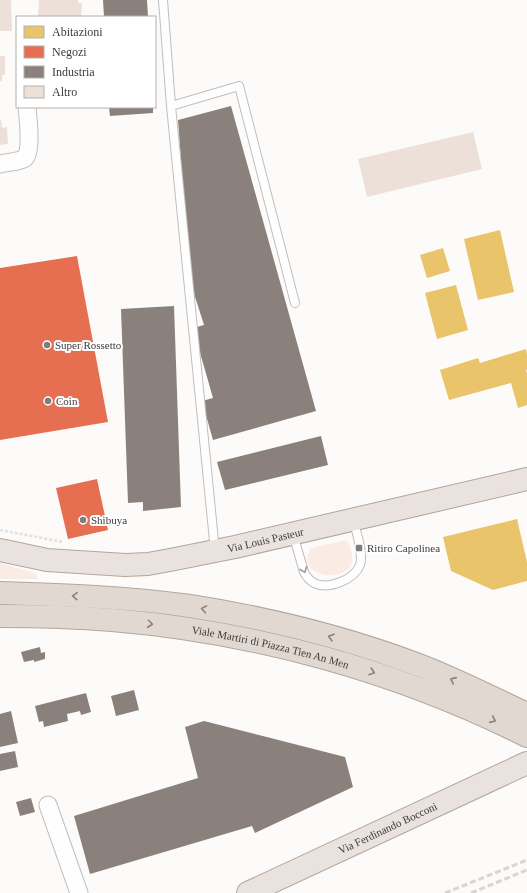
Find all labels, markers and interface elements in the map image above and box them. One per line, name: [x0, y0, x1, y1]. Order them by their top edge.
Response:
legend: [16, 16, 156, 108]
text: Abitazioni: [52, 25, 103, 39]
text: Negozi: [52, 45, 87, 59]
text: Industria: [52, 65, 95, 79]
text: Altro: [52, 85, 77, 99]
place label: Super Rossetto: [55, 339, 122, 351]
marker: Super Rossetto: [42, 340, 52, 350]
place label: Coin: [56, 395, 78, 407]
marker: Coin: [43, 396, 53, 406]
place label: Shibuya: [91, 514, 127, 526]
marker: Shibuya: [78, 515, 88, 525]
street label: Via Louis Pasteur: [226, 525, 305, 554]
place label: Ritiro Capolinea: [367, 542, 440, 554]
marker: Ritiro Capolinea: [354, 543, 364, 553]
one-way arrow: [299, 566, 307, 574]
one-way arrow: [72, 592, 78, 600]
one-way arrow: [201, 605, 207, 614]
one-way arrow: [147, 619, 153, 628]
street label: Viale Martiri di Piazza Tien An Men: [191, 624, 351, 671]
one-way arrow: [327, 633, 334, 642]
one-way arrow: [368, 667, 375, 676]
one-way arrow: [450, 677, 457, 685]
one-way arrow: [488, 715, 496, 723]
street label: Via Ferdinando Bocconi: [336, 800, 439, 856]

